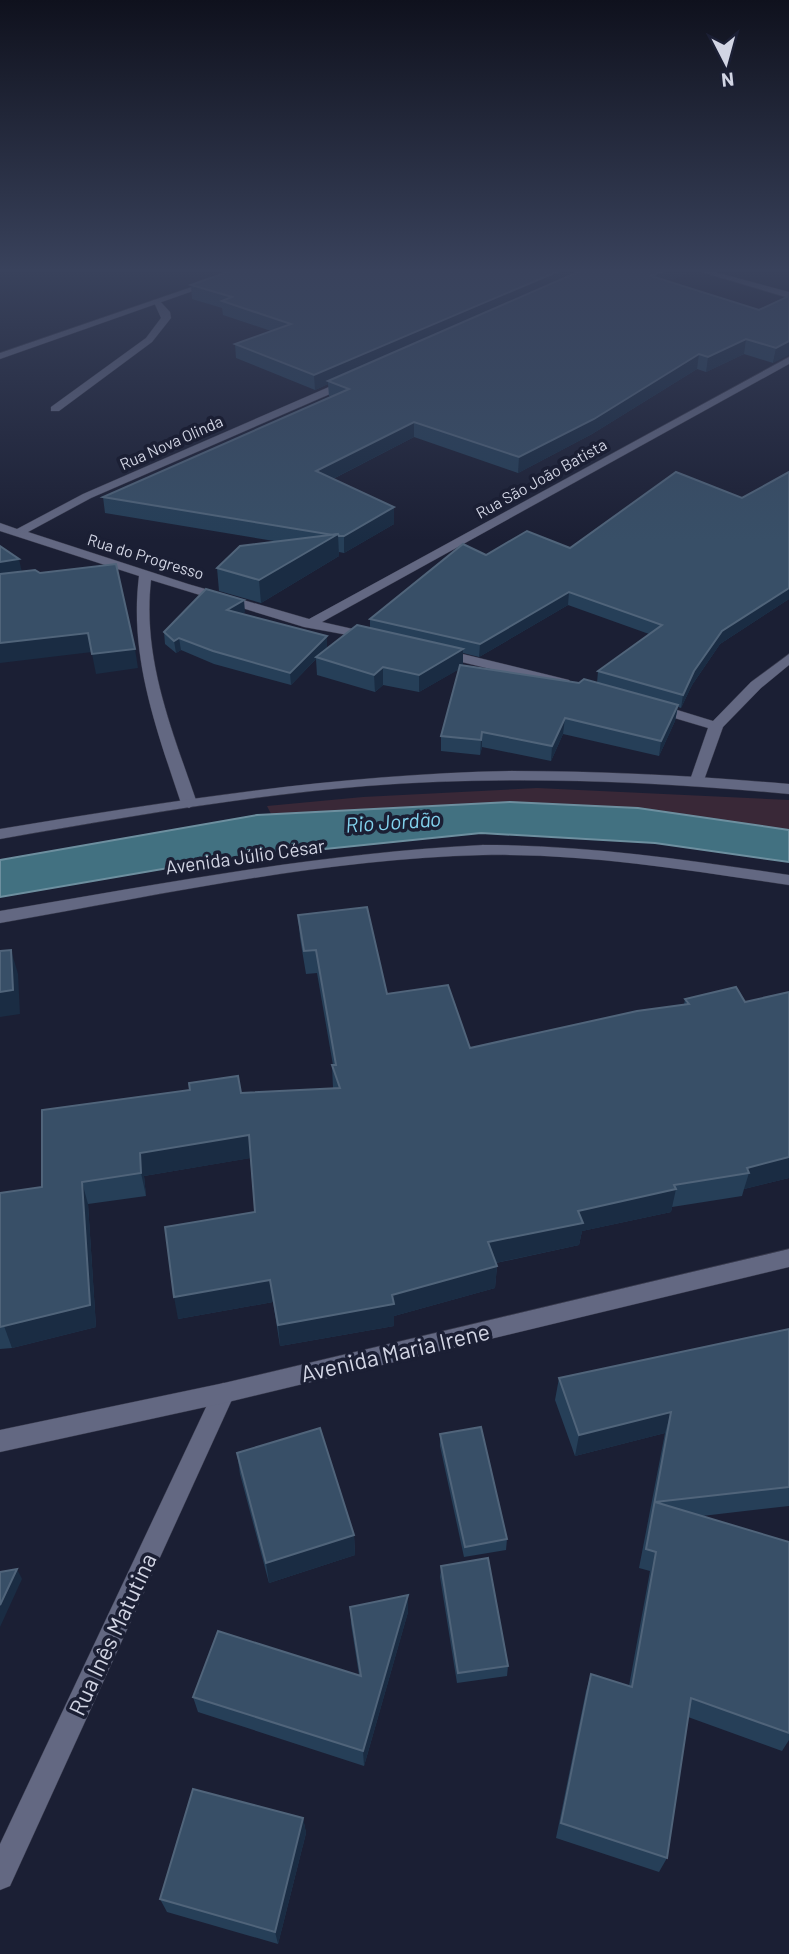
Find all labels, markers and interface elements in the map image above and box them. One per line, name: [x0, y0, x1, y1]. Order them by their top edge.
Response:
north arrow: [691, 28, 761, 98]
text: N: [720, 68, 735, 93]
street label: Rua Nova Olinda: [116, 411, 226, 473]
street label: Rua São João Batista: [472, 434, 610, 522]
street label: Rua do Progresso: [85, 529, 207, 583]
water label: Rio Jordão: [344, 805, 442, 837]
street label: Avenida Júlio César: [164, 833, 326, 879]
street label: Avenida Maria Irene: [298, 1317, 492, 1387]
street label: Rua Inês Matutina: [62, 1548, 162, 1720]

